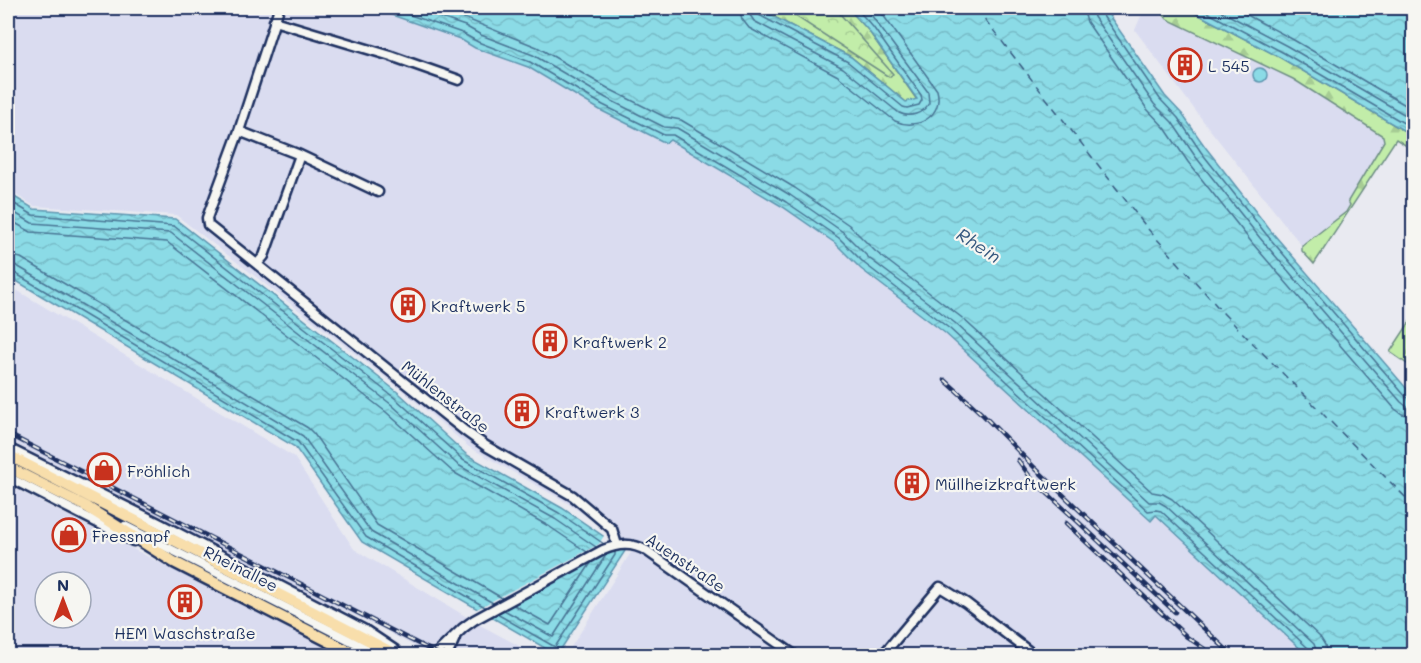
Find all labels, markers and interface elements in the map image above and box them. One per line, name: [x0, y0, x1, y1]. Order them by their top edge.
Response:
building icon: L 545: [1167, 47, 1203, 83]
place label: L 545: [1208, 55, 1250, 76]
water label: Rhein: [952, 222, 1006, 268]
building icon: Kraftwerk 5: [390, 287, 426, 323]
place label: Kraftwerk 5: [431, 295, 525, 316]
building icon: Kraftwerk 2: [532, 323, 568, 359]
place label: Kraftwerk 2: [573, 331, 667, 352]
street label: Mühlenstraße: [398, 355, 494, 437]
building icon: Kraftwerk 3: [504, 393, 540, 429]
place label: Kraftwerk 3: [545, 401, 639, 422]
shop icon: Fröhlich: [86, 452, 122, 488]
place label: Fröhlich: [127, 460, 190, 481]
building icon: Müllheizkraftwerk: [894, 465, 930, 501]
place label: Müllheizkraftwerk: [935, 473, 1076, 494]
shop icon: Fressnapf: [51, 517, 87, 553]
place label: Fressnapf: [92, 525, 170, 546]
street label: Auenstraße: [642, 528, 730, 596]
street label: Rheinallee: [200, 540, 282, 596]
north arrow: [33, 570, 93, 630]
text: N: [57, 574, 69, 595]
building icon: HEM Waschstraße: [167, 584, 203, 620]
place label: HEM Waschstraße: [114, 622, 256, 643]

